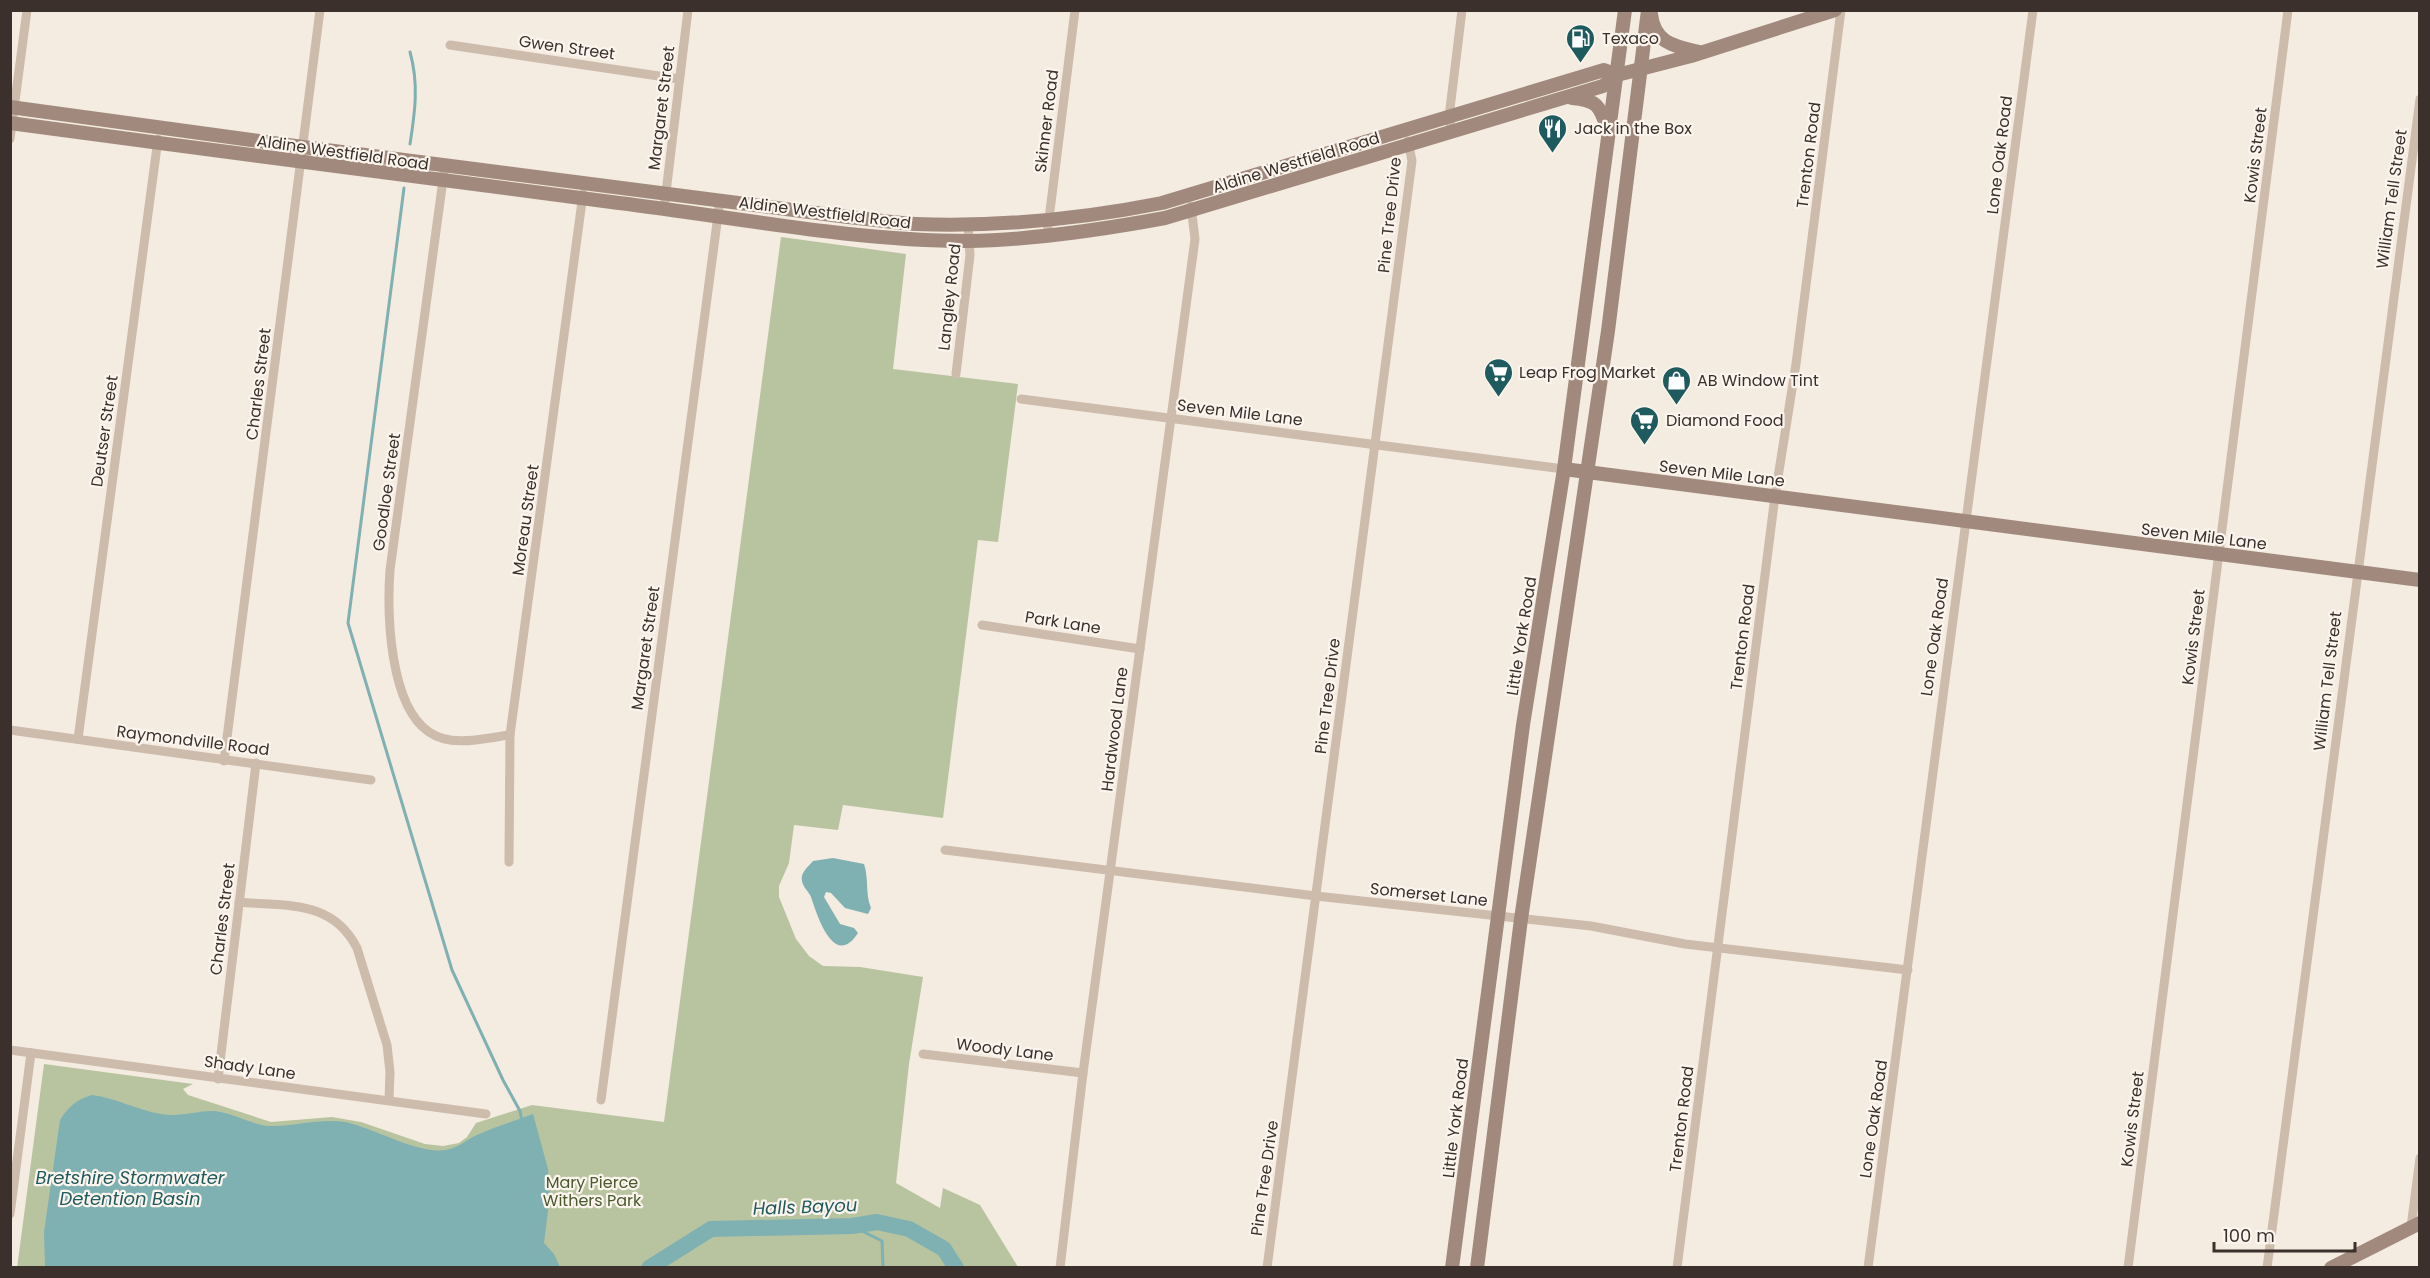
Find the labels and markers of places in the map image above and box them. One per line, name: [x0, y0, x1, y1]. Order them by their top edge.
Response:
fuel station icon: Texaco: [1565, 22, 1597, 64]
place label: Texaco: [1602, 27, 1659, 50]
restaurant icon: Jack in the Box: [1537, 112, 1569, 154]
place label: Jack in the Box: [1574, 117, 1692, 140]
supermarket icon: Leap Frog Market: [1482, 356, 1514, 398]
place label: Leap Frog Market: [1519, 361, 1656, 384]
shop icon: AB Window Tint: [1660, 364, 1692, 406]
place label: AB Window Tint: [1697, 369, 1819, 392]
supermarket icon: Diamond Food: [1629, 404, 1661, 446]
place label: Diamond Food: [1666, 409, 1783, 432]

